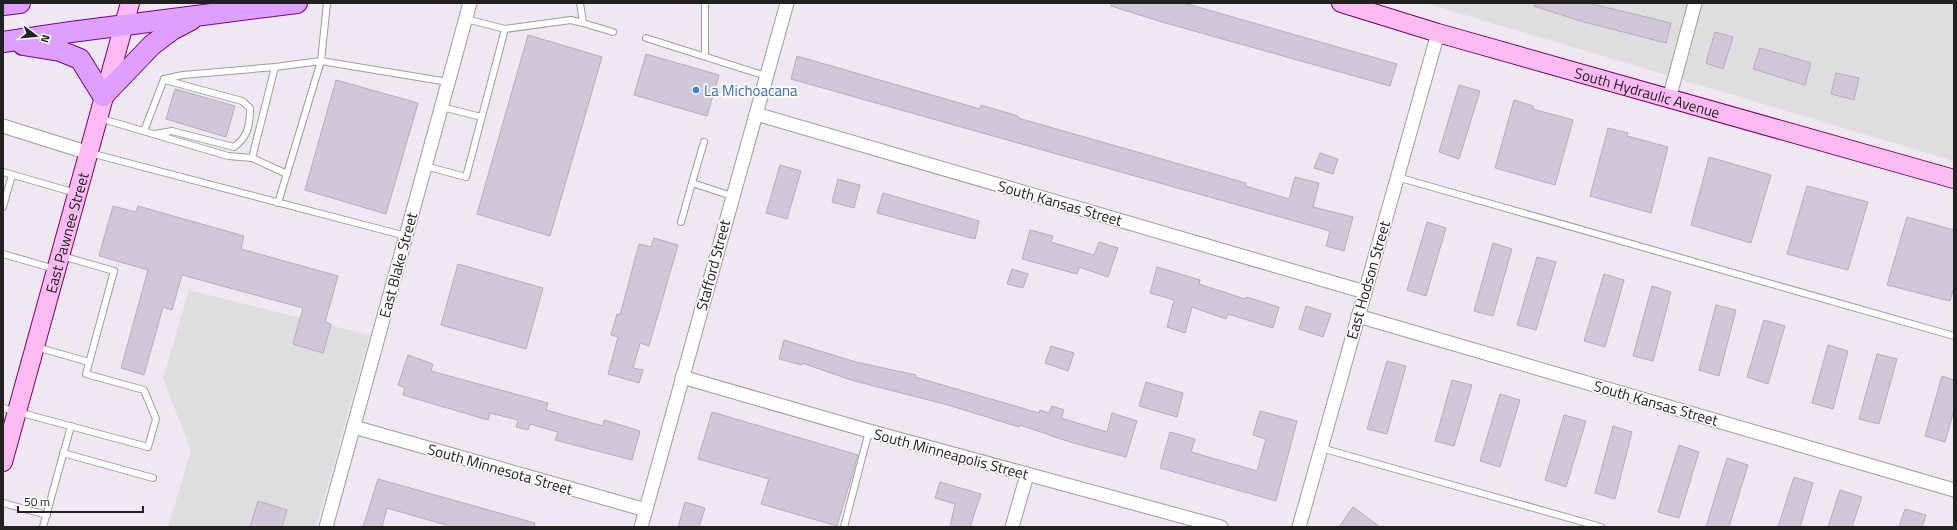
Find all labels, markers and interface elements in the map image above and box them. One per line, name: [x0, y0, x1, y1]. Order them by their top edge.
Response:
north arrow: [16, 16, 56, 56]
text: N: [37, 33, 54, 45]
street label: South Hydraulic Avenue: [1572, 61, 1723, 124]
place label: La Michoacana: [704, 79, 798, 102]
marker: La Michoacana: [691, 85, 701, 95]
street label: East Pawnee Street: [39, 169, 94, 296]
street label: South Kansas Street: [995, 174, 1125, 232]
street label: East Blake Street: [373, 209, 423, 320]
street label: Stafford Street: [690, 216, 736, 313]
street label: East Hodson Street: [1340, 217, 1396, 342]
street label: South Kansas Street: [1591, 374, 1721, 432]
street label: South Minneapolis Street: [871, 422, 1032, 486]
street label: South Minnesota Street: [425, 437, 576, 501]
scale bar: [18, 488, 143, 514]
text: 50 m: [24, 492, 50, 511]

